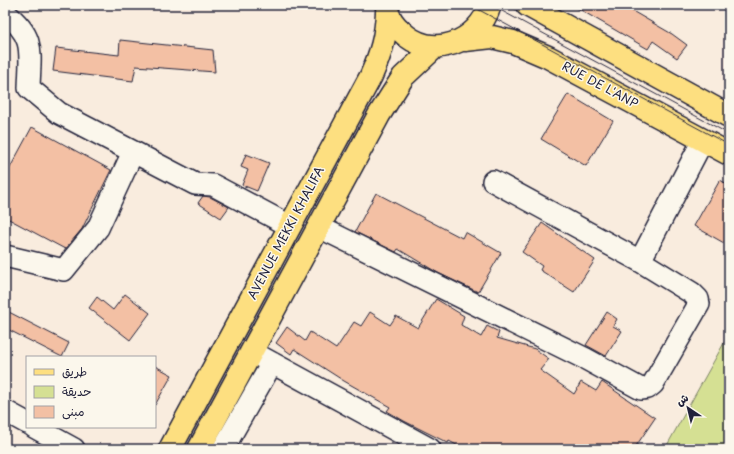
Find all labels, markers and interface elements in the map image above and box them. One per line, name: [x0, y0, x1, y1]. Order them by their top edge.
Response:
street label: RUE DE L'ANP: [559, 56, 642, 112]
street label: AVENUE MEKKI KHALIFA: [242, 163, 328, 302]
legend: [26, 356, 156, 428]
text: طريق: [62, 362, 87, 380]
text: حديقة: [62, 382, 91, 400]
north arrow: [668, 388, 708, 428]
text: ش: [672, 389, 692, 410]
text: مبنى: [62, 402, 85, 420]

